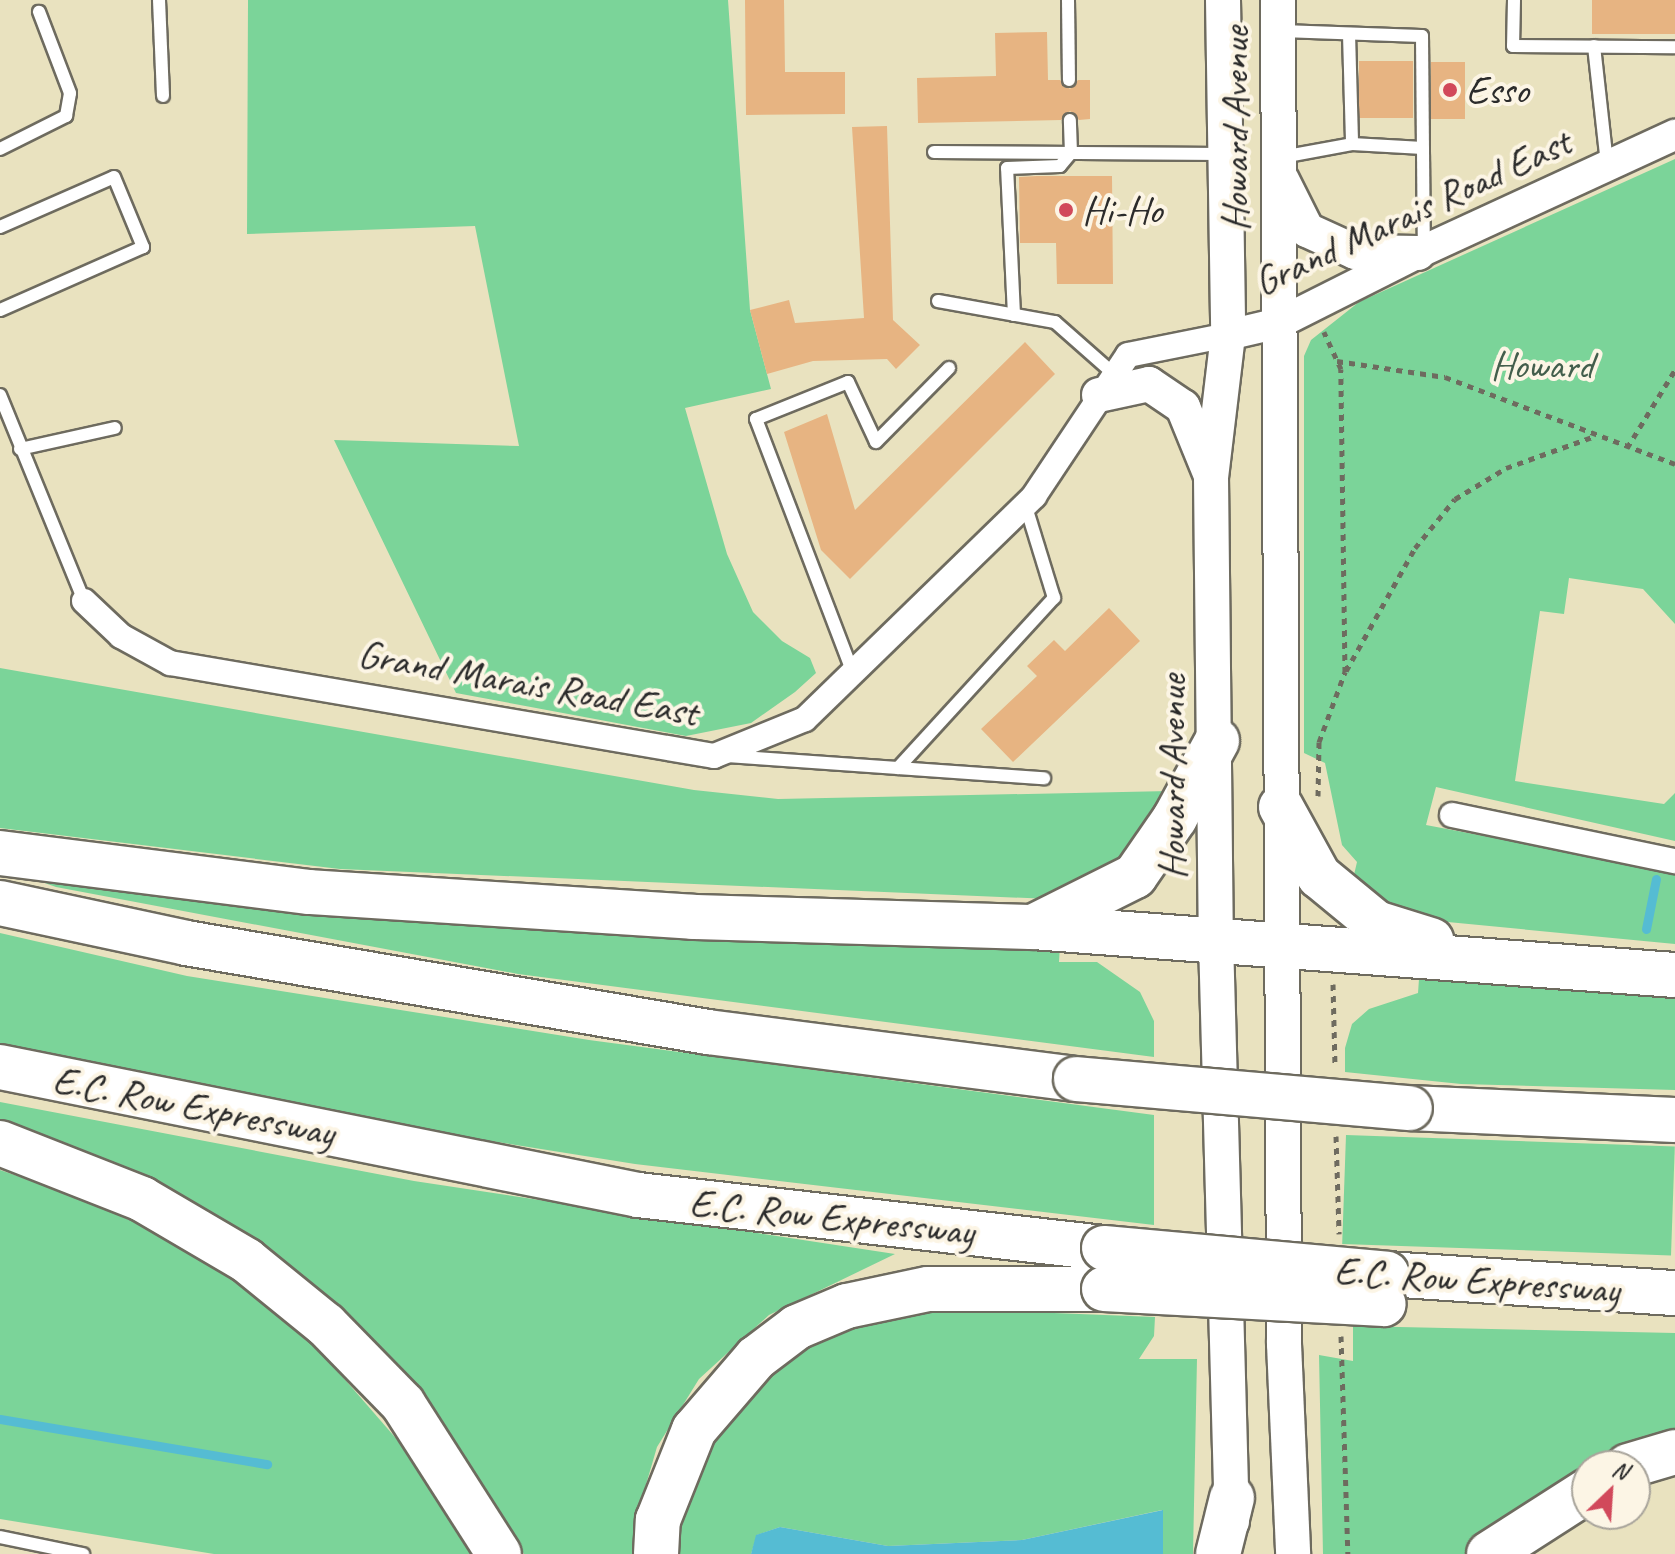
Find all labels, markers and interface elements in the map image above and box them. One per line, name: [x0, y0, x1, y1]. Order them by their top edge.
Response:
street label: Howard Avenue: [1211, 27, 1259, 231]
place label: Esso: [1466, 66, 1529, 114]
marker: Esso: [1441, 81, 1459, 99]
street label: Grand Marais Road East: [1246, 118, 1578, 306]
place label: Hi-Ho: [1082, 186, 1162, 234]
marker: Hi-Ho: [1057, 201, 1075, 219]
park label: Howard: [1490, 341, 1594, 389]
street label: Grand Marais Road East: [354, 629, 702, 737]
street label: Howard Avenue: [1148, 675, 1196, 879]
street label: E.C. Row Expressway: [49, 1055, 339, 1157]
street label: E.C. Row Expressway: [687, 1178, 977, 1256]
street label: E.C. Row Expressway: [1333, 1246, 1621, 1314]
north arrow: [1571, 1450, 1651, 1530]
text: N: [1608, 1454, 1632, 1486]

